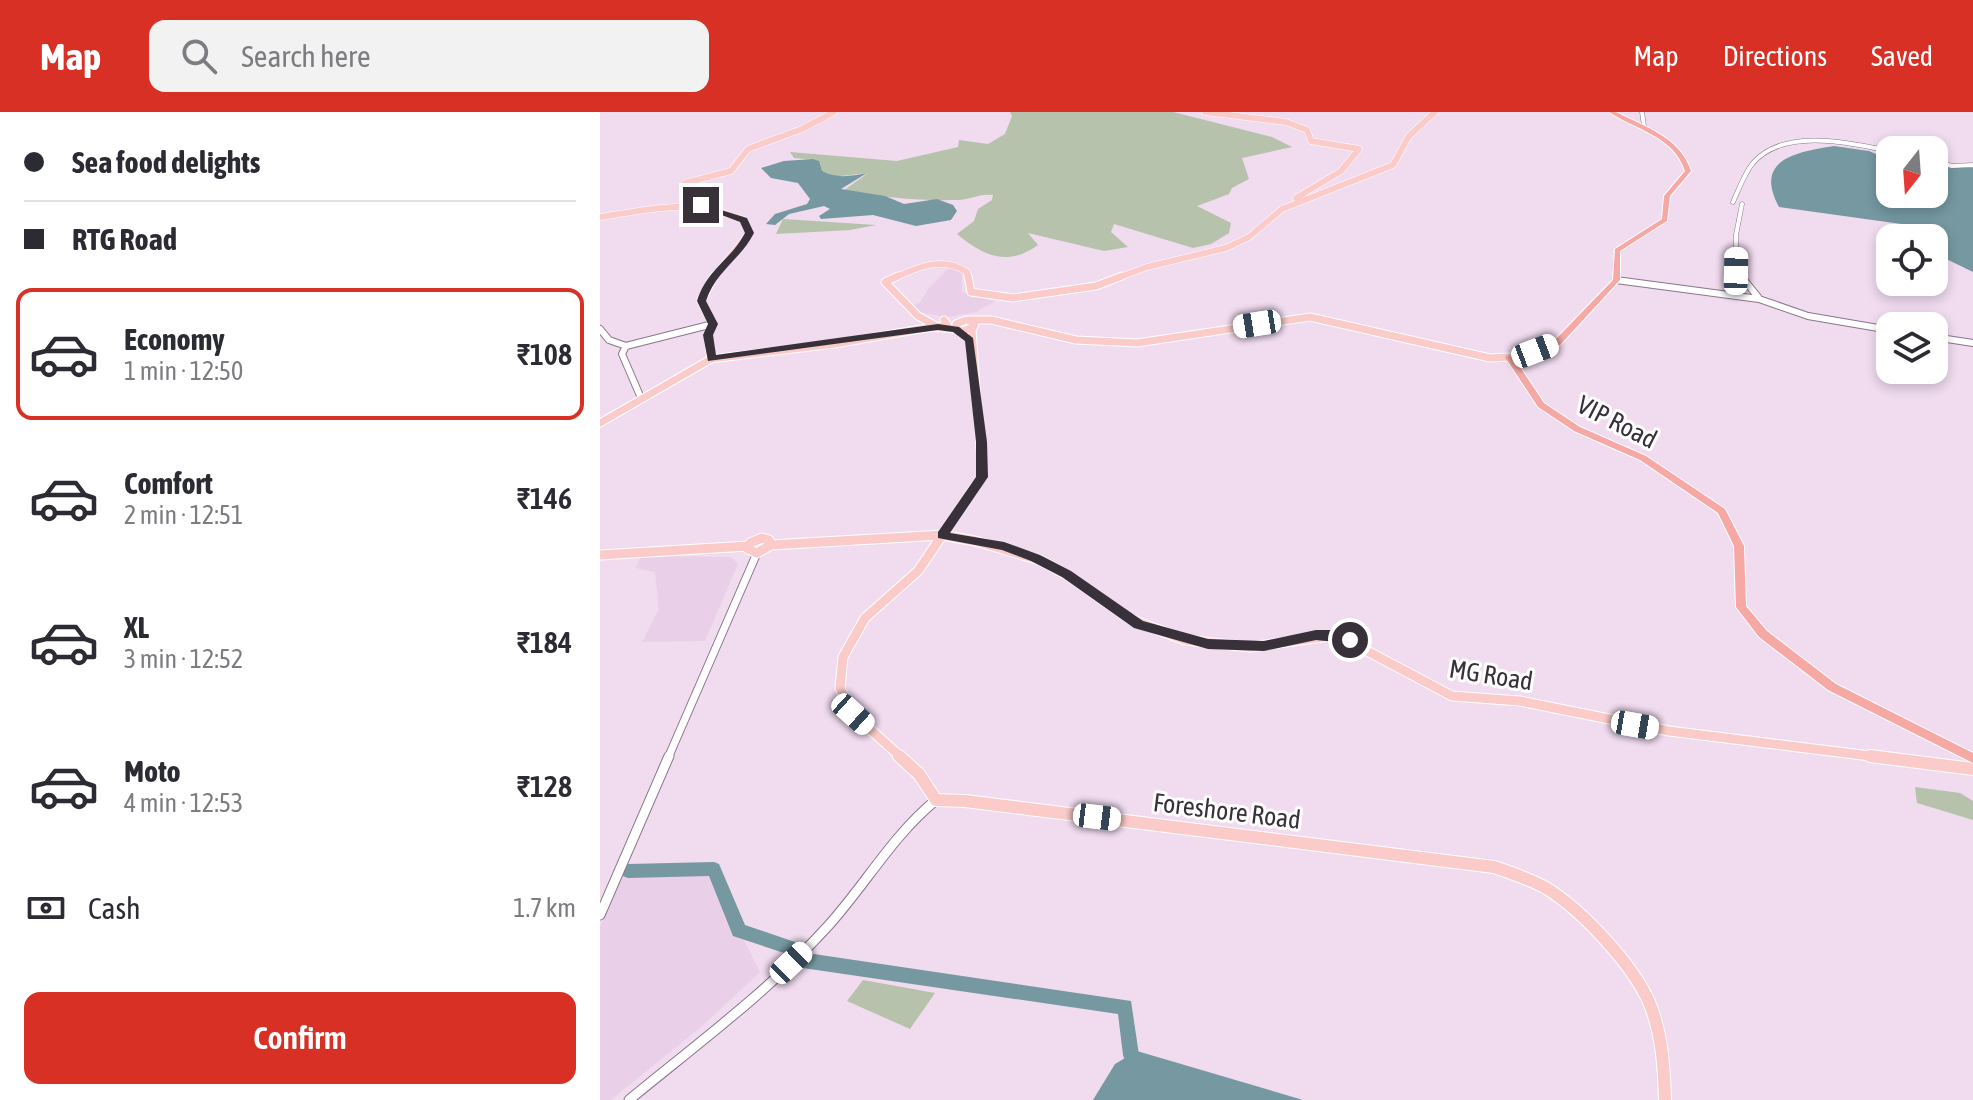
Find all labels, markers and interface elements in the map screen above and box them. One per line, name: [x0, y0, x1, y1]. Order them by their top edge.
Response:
search box: [149, 20, 709, 92]
icon: search: [177, 34, 221, 78]
text: Map: [40, 35, 101, 78]
text: Search here: [241, 39, 371, 73]
text: Map: [1634, 40, 1679, 72]
text: Directions: [1723, 40, 1827, 72]
text: Saved: [1871, 40, 1933, 72]
north arrow: [1876, 136, 1948, 208]
map controls: [1876, 136, 1948, 384]
text: Sea food delights: [72, 145, 260, 179]
route end: [683, 187, 719, 223]
text: RTG Road: [72, 222, 177, 256]
button: locate: [1876, 224, 1948, 296]
car: [1724, 247, 1748, 295]
car: [1231, 308, 1283, 340]
button: layers: [1876, 312, 1948, 384]
icon: car: [28, 318, 100, 390]
text: Economy: [124, 322, 225, 356]
car: [1508, 331, 1562, 371]
text: ₹108: [517, 337, 572, 371]
text: 1 min · 12:50: [124, 356, 243, 386]
street label: VIP Road: [1572, 389, 1662, 455]
icon: car: [28, 462, 100, 534]
text: Comfort: [124, 466, 213, 500]
text: ₹146: [517, 481, 572, 515]
text: 2 min · 12:51: [124, 500, 243, 530]
icon: car: [28, 606, 100, 678]
text: XL: [124, 610, 149, 644]
route start: [1332, 622, 1368, 658]
text: ₹184: [517, 625, 572, 659]
text: 3 min · 12:52: [124, 644, 243, 674]
street label: MG Road: [1447, 654, 1535, 696]
car: [827, 689, 879, 739]
car: [1609, 709, 1661, 741]
icon: car: [28, 750, 100, 822]
text: Moto: [124, 754, 181, 788]
text: ₹128: [517, 769, 572, 803]
street label: Foreshore Road: [1152, 787, 1302, 835]
text: 4 min · 12:53: [124, 788, 243, 818]
car: [1072, 802, 1122, 832]
icon: cash: [24, 886, 68, 930]
text: Cash: [88, 891, 141, 925]
text: 1.7 km: [513, 893, 576, 923]
car: [765, 938, 817, 988]
button: Confirm: [24, 992, 576, 1084]

